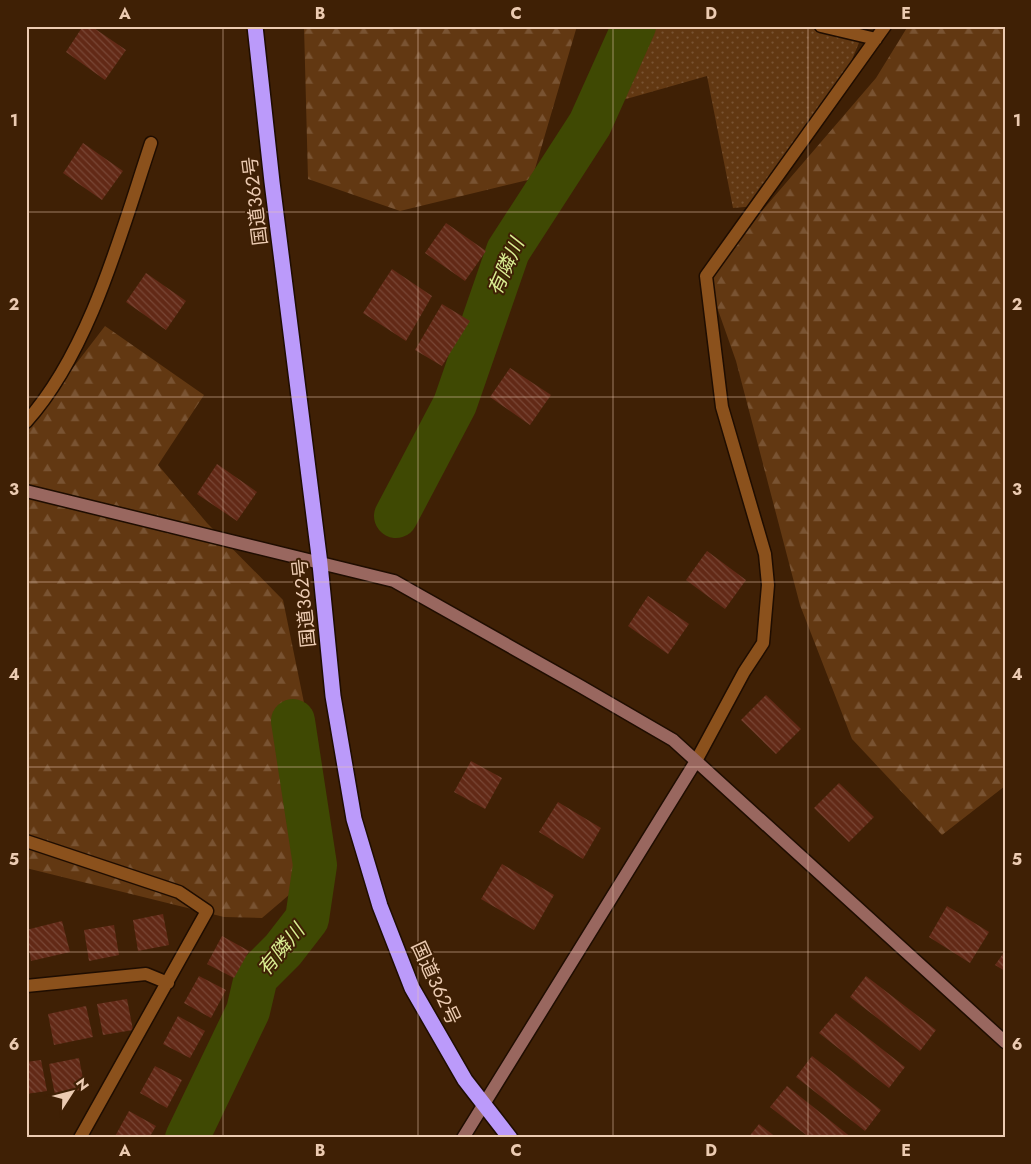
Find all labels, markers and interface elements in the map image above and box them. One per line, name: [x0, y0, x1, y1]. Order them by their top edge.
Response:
text: A: [118, 2, 131, 25]
text: B: [315, 2, 325, 25]
text: C: [510, 2, 522, 25]
text: D: [705, 2, 717, 25]
text: E: [901, 2, 911, 25]
text: 1: [10, 109, 18, 132]
text: 1: [1013, 109, 1021, 132]
street label: 国道362号: [236, 155, 274, 247]
water label: 有隣川: [481, 232, 532, 300]
text: 2: [9, 293, 19, 316]
text: 2: [1012, 293, 1022, 316]
text: 3: [9, 478, 19, 501]
text: 3: [1012, 478, 1022, 501]
street label: 国道362号: [286, 557, 322, 649]
text: 4: [8, 663, 20, 686]
text: 4: [1011, 663, 1023, 686]
text: 5: [9, 848, 19, 871]
text: 5: [1012, 848, 1022, 871]
water label: 有隣川: [251, 916, 313, 982]
street label: 国道362号: [405, 937, 467, 1029]
text: 6: [9, 1033, 19, 1056]
text: 6: [1012, 1033, 1022, 1056]
north arrow: [48, 1066, 98, 1116]
text: N: [71, 1074, 94, 1095]
text: A: [118, 1139, 131, 1162]
text: B: [315, 1139, 325, 1162]
text: C: [510, 1139, 522, 1162]
text: D: [705, 1139, 717, 1162]
text: E: [901, 1139, 911, 1162]

